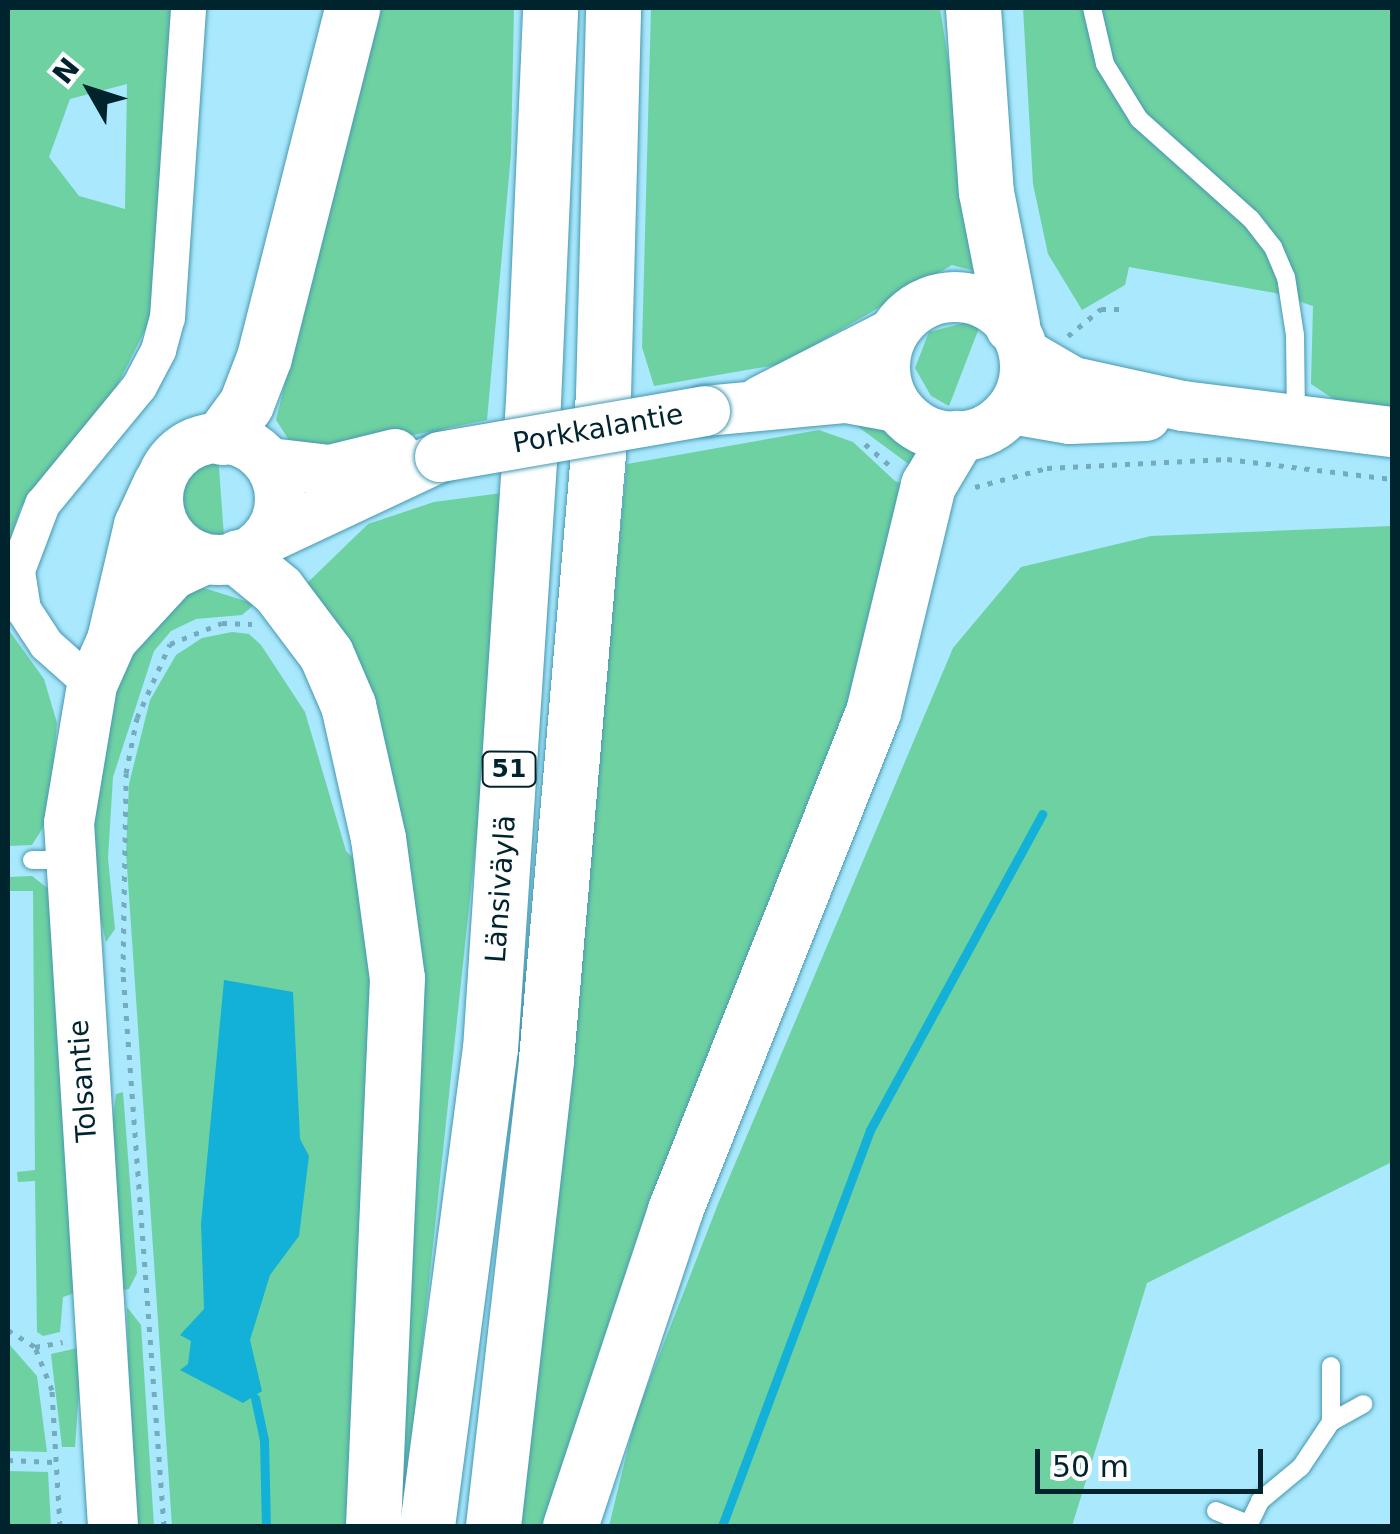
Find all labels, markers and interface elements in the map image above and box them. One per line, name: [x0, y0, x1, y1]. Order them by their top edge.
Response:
north arrow: [40, 40, 140, 140]
text: N: [46, 51, 86, 90]
street label: Porkkalantie: [510, 397, 686, 461]
road number: 51: [482, 749, 536, 789]
street label: Länsiväylä: [479, 814, 523, 964]
street label: Tolsantie: [62, 1019, 104, 1143]
scale bar: [1040, 1429, 1268, 1491]
text: 50 m: [1052, 1449, 1129, 1484]

